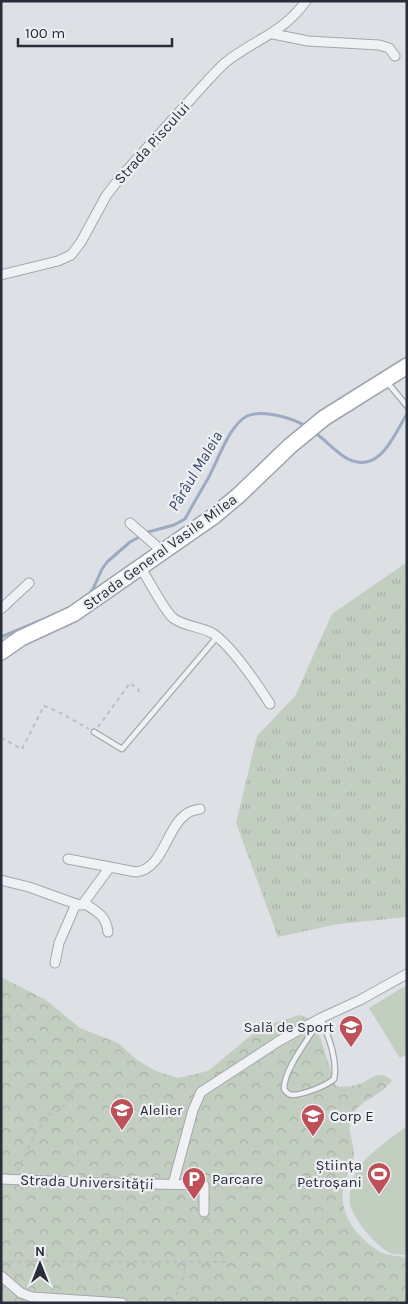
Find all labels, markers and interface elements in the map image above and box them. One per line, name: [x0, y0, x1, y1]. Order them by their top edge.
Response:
scale bar: [18, 15, 171, 47]
text: 100 m: [25, 24, 65, 42]
street label: Strada Piscului: [110, 98, 194, 188]
water label: Pârâul Maleia: [164, 428, 226, 514]
street label: Strada General Vasile Milea: [79, 490, 241, 614]
school or university icon: Sală de Sport: [338, 1014, 364, 1048]
place label: Sală de Sport: [243, 1018, 334, 1036]
school or university icon: Alelier: [109, 1097, 135, 1131]
place label: Alelier: [140, 1101, 183, 1119]
school or university icon: Corp E: [300, 1103, 326, 1137]
place label: Corp E: [330, 1107, 374, 1125]
place label: Știința Petroșani: [297, 1156, 362, 1191]
sports icon: Știința Petroșani: [366, 1161, 392, 1195]
parking icon: Parcare: [181, 1166, 207, 1200]
place label: Parcare: [212, 1170, 263, 1188]
street label: Strada Universității: [20, 1171, 154, 1193]
north arrow: [15, 1239, 65, 1289]
text: N: [35, 1243, 45, 1260]

